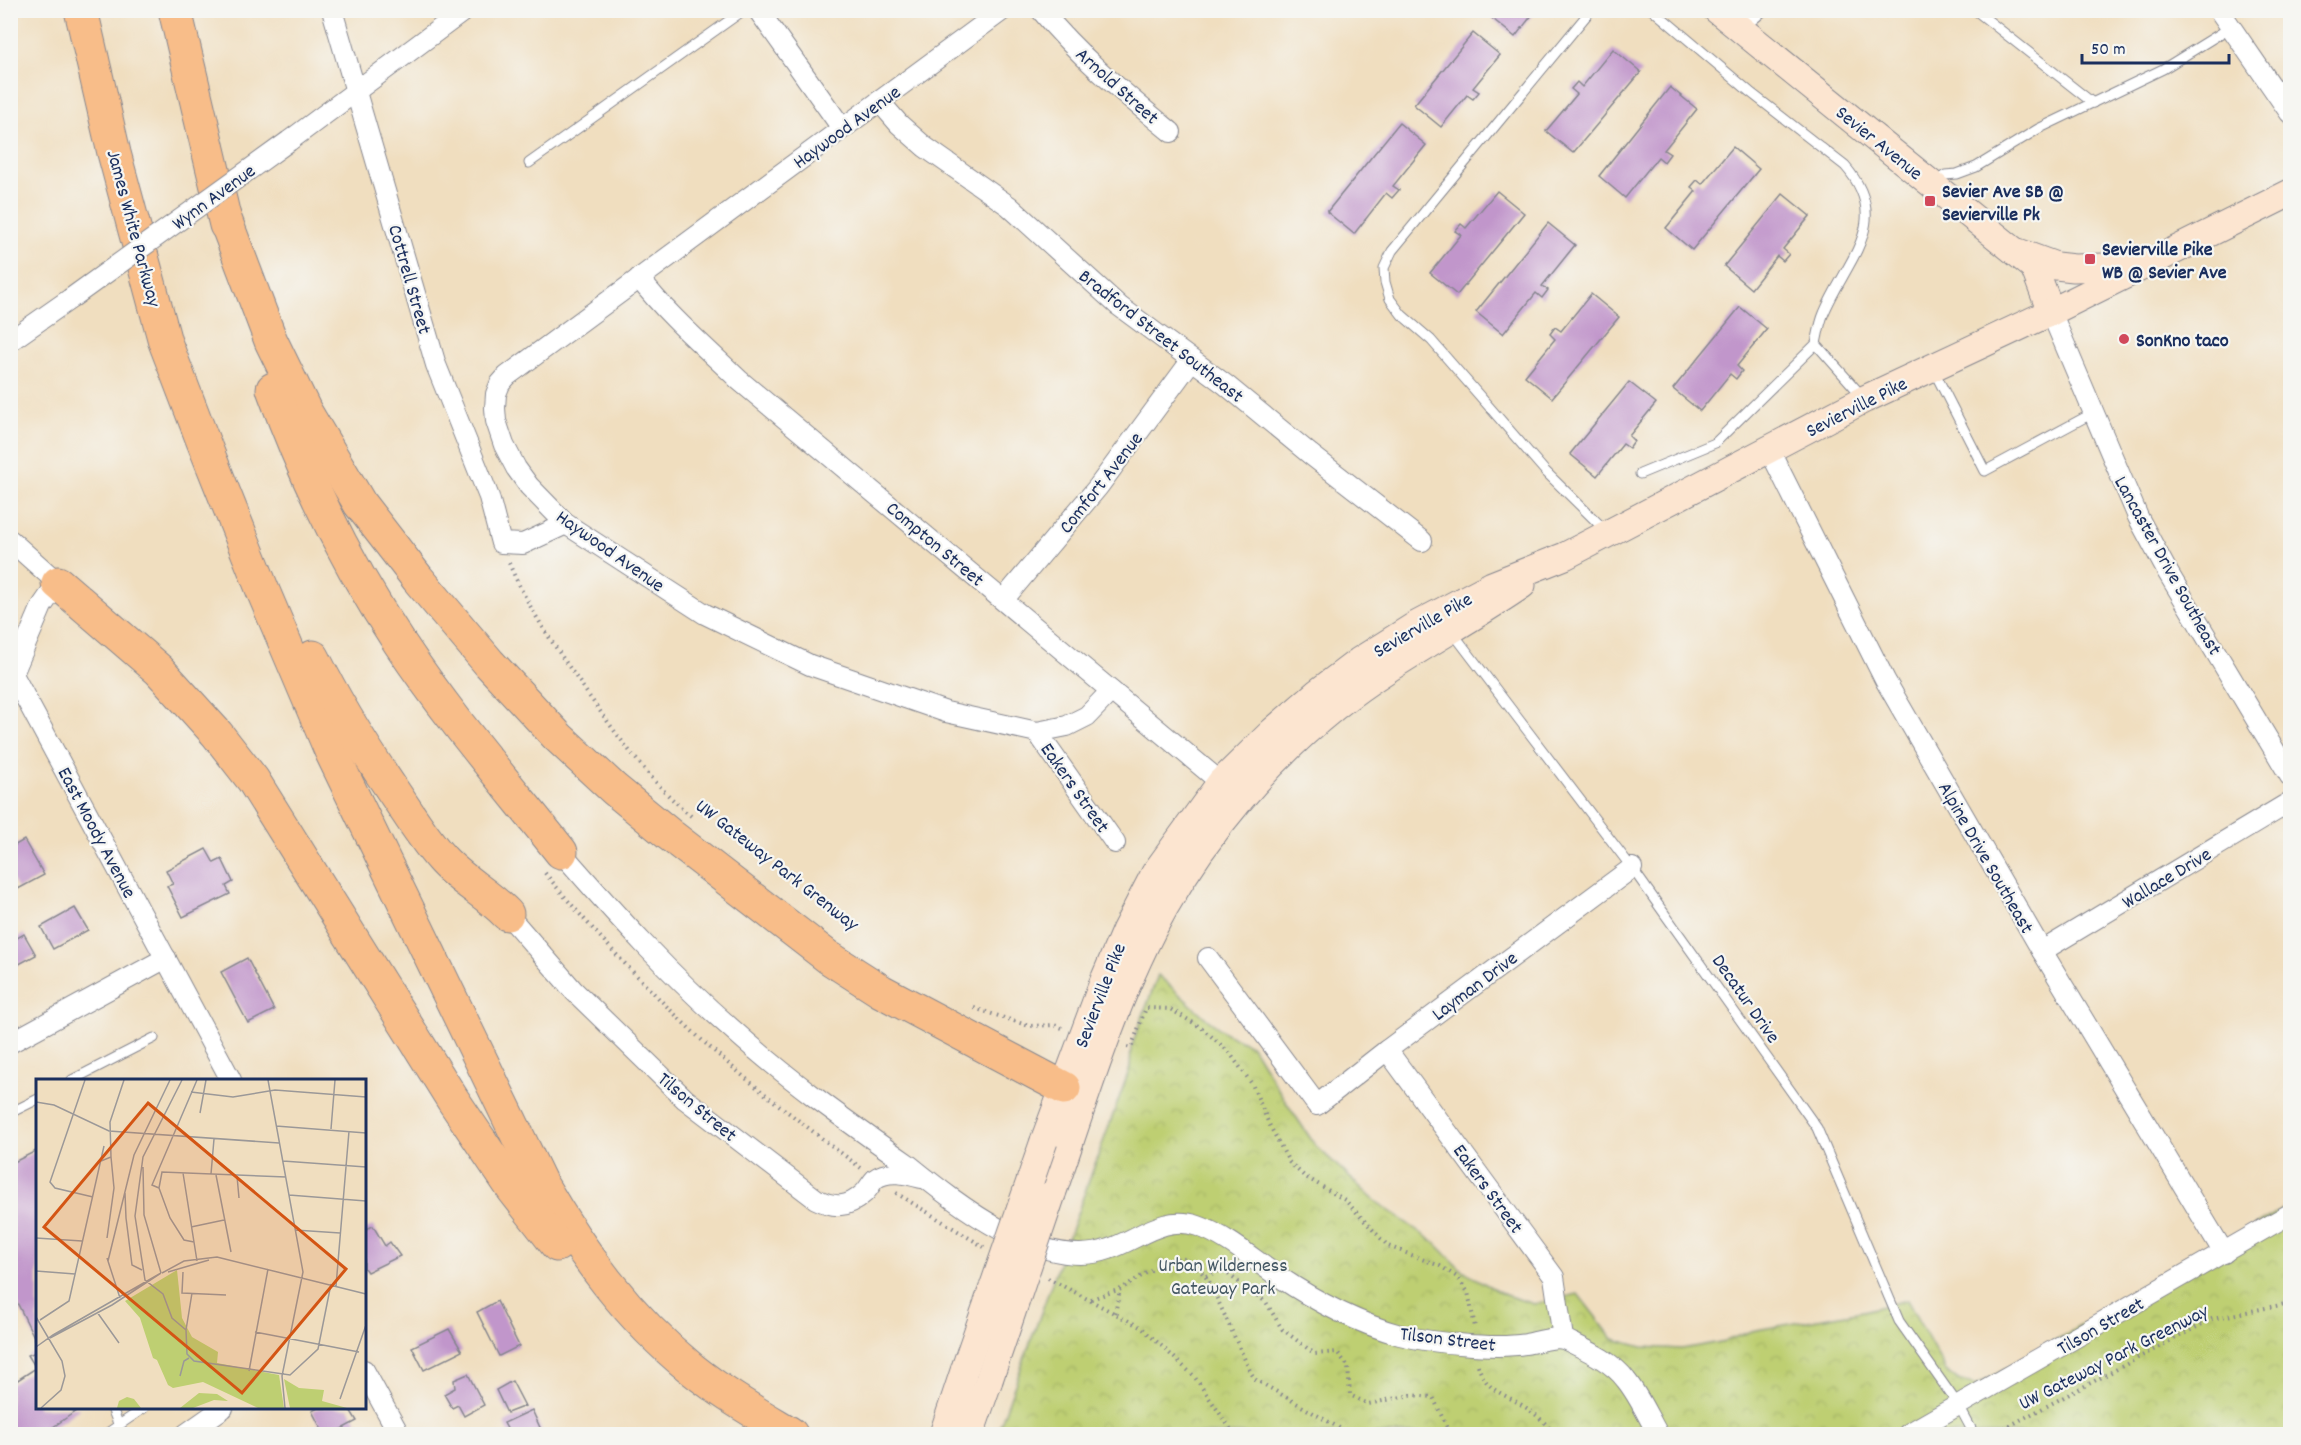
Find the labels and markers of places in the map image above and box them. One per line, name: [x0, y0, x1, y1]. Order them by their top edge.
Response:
place label: Sevier Ave SB @ Sevierville Pk: [1942, 179, 2064, 230]
marker: Sevier Ave SB @ Sevierville Pk: [1923, 194, 1937, 208]
place label: Sevierville Pike WB @ Sevier Ave: [2102, 237, 2227, 288]
marker: Sevierville Pike WB @ Sevier Ave: [2083, 252, 2097, 266]
place label: SonKno taco: [2136, 328, 2229, 356]
marker: SonKno taco: [2117, 332, 2131, 346]

